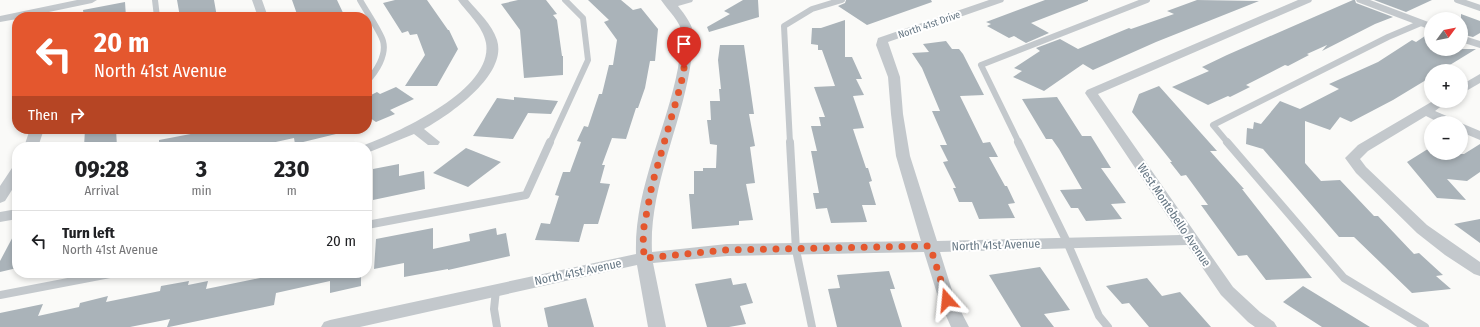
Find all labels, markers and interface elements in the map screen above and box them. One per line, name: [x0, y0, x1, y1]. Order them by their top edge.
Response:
street label: North 41st Drive: [897, 9, 962, 41]
north arrow: [1424, 12, 1468, 56]
map controls: [1424, 12, 1468, 160]
text: 20 m: [94, 26, 149, 59]
pin: [667, 27, 701, 68]
icon: left: [28, 28, 80, 80]
icon: arrive: [673, 33, 695, 55]
text: North 41st Avenue: [94, 60, 227, 82]
button: +: [1424, 64, 1468, 108]
icon: right: [66, 104, 88, 126]
text: Then: [28, 106, 58, 124]
button: −: [1424, 116, 1468, 160]
text: 09:28: [74, 155, 129, 183]
text: 3: [196, 155, 207, 183]
text: 230: [274, 155, 310, 183]
street label: West Montebello Avenue: [1134, 161, 1214, 269]
text: Arrival: [84, 183, 119, 198]
text: min: [191, 183, 212, 198]
text: m: [287, 183, 297, 198]
text: Turn left: [62, 224, 115, 242]
icon: left: [28, 230, 50, 252]
text: 20 m: [327, 232, 356, 250]
street label: North 41st Avenue: [951, 236, 1041, 254]
text: North 41st Avenue: [62, 242, 158, 257]
street label: North 41st Avenue: [533, 256, 623, 288]
position arrow: [926, 279, 968, 321]

